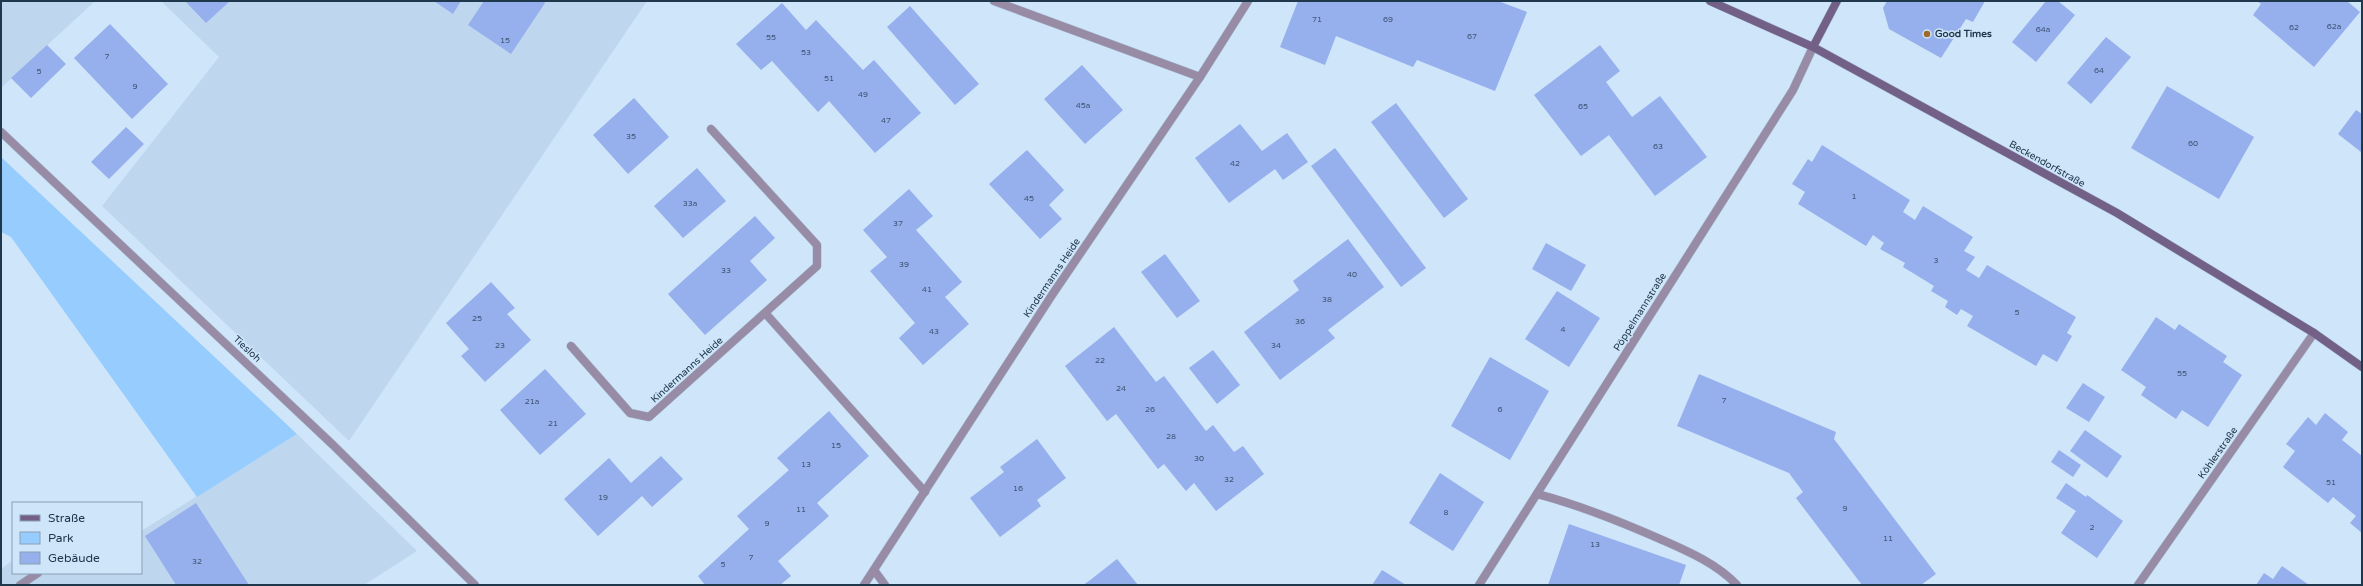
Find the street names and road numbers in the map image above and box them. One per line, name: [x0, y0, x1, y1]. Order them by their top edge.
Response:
street label: Beckendorfstraße: [2007, 138, 2087, 190]
street label: Kindermanns Heide: [1021, 236, 1083, 320]
street label: Pöppelmannstraße: [1611, 270, 1669, 353]
street label: Tiesloh: [231, 333, 263, 365]
street label: Kindermanns Heide: [648, 334, 726, 406]
street label: Köhlerstraße: [2196, 424, 2240, 481]

